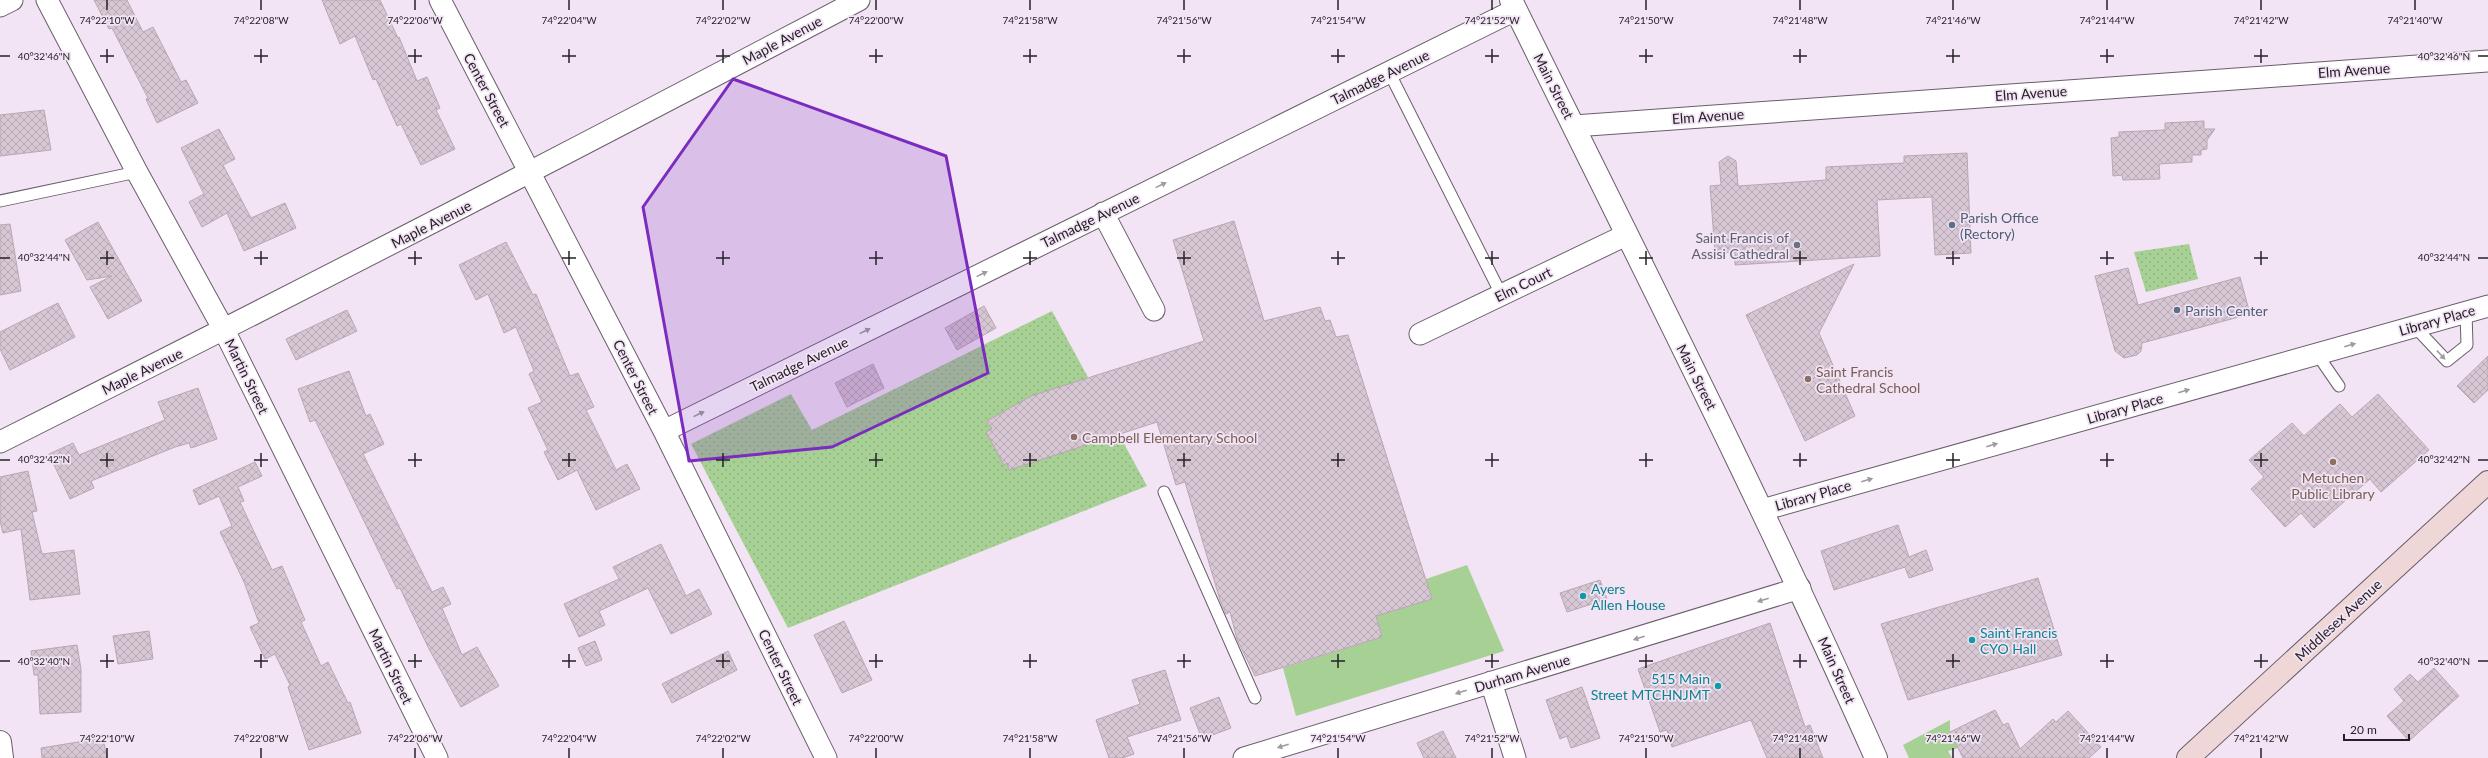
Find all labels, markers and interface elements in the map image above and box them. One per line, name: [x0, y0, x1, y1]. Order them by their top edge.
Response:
street label: Maple Avenue: [739, 12, 825, 68]
text: 74°22'10"W: [79, 14, 135, 26]
text: 74°22'08"W: [233, 14, 289, 26]
text: 74°22'06"W: [387, 14, 443, 26]
text: 74°22'04"W: [541, 14, 597, 26]
text: 74°22'02"W: [695, 14, 751, 26]
text: 74°22'00"W: [848, 14, 904, 26]
text: 74°21'58"W: [1002, 14, 1058, 26]
text: 74°21'56"W: [1156, 14, 1212, 26]
text: 74°21'54"W: [1310, 14, 1366, 26]
text: 74°21'52"W: [1464, 14, 1520, 26]
text: 74°21'50"W: [1618, 14, 1674, 26]
text: 74°21'48"W: [1772, 14, 1828, 26]
text: 74°21'46"W: [1925, 14, 1981, 26]
text: 74°21'44"W: [2079, 14, 2135, 26]
text: 74°21'42"W: [2233, 14, 2289, 26]
text: 74°21'40"W: [2387, 14, 2443, 26]
street label: Talmadge Avenue: [1328, 46, 1432, 108]
text: 40°32'46"N: [18, 50, 70, 62]
street label: Center Street: [460, 50, 514, 130]
street label: Main Street: [1530, 50, 1578, 122]
text: 40°32'46"N: [2418, 50, 2470, 62]
street label: Elm Avenue: [2317, 59, 2391, 81]
street label: Elm Avenue: [1994, 82, 2068, 104]
street label: Elm Avenue: [1671, 105, 1745, 127]
one-way arrow: [1155, 182, 1167, 188]
street label: Talmadge Avenue: [1038, 189, 1142, 251]
street label: Maple Avenue: [388, 197, 474, 251]
place label: Parish Office (Rectory): [1960, 209, 2039, 242]
marker: Parish Office (Rectory): [1947, 220, 1957, 230]
place label: Saint Francis of Assisi Cathedral: [1692, 229, 1789, 262]
marker: Saint Francis of Assisi Cathedral: [1792, 240, 1802, 250]
text: 40°32'44"N: [18, 251, 70, 263]
text: 40°32'44"N: [2418, 251, 2470, 263]
street label: Elm Court: [1492, 263, 1554, 305]
one-way arrow: [976, 271, 988, 277]
street label: Library Place: [2397, 301, 2477, 339]
place label: Parish Center: [2185, 302, 2268, 319]
marker: Parish Center: [2172, 305, 2182, 315]
one-way arrow: [860, 328, 871, 334]
street label: Talmadge Avenue: [747, 333, 851, 395]
street label: Martin Street: [221, 336, 273, 416]
street label: Center Street: [610, 337, 662, 417]
street label: Main Street: [1673, 341, 1721, 413]
one-way arrow: [2344, 341, 2356, 347]
street label: Maple Avenue: [99, 344, 185, 398]
one-way arrow: [2436, 350, 2446, 360]
place label: Saint Francis Cathedral School: [1816, 363, 1920, 396]
marker: Saint Francis Cathedral School: [1803, 374, 1813, 384]
one-way arrow: [2179, 388, 2191, 394]
street label: Library Place: [2085, 389, 2165, 427]
one-way arrow: [693, 411, 704, 417]
place label: Campbell Elementary School: [1082, 429, 1257, 446]
marker: Campbell Elementary School: [1069, 432, 1079, 442]
one-way arrow: [1986, 442, 1998, 448]
text: 40°32'42"N: [18, 453, 70, 465]
text: 40°32'42"N: [2418, 453, 2470, 465]
marker: Metuchen Public Library: [2328, 457, 2338, 467]
place label: Metuchen Public Library: [2291, 469, 2376, 502]
street label: Library Place: [1773, 476, 1853, 514]
one-way arrow: [1861, 477, 1873, 483]
street label: Middlesex Avenue: [2291, 575, 2385, 665]
place label: Ayers Allen House: [1591, 580, 1666, 613]
marker: Ayers Allen House: [1578, 591, 1588, 601]
one-way arrow: [1757, 597, 1769, 603]
place label: Saint Francis CYO Hall: [1980, 624, 2057, 657]
street label: Martin Street: [365, 626, 417, 706]
street label: Center Street: [755, 626, 807, 708]
street label: Main Street: [1815, 634, 1859, 706]
one-way arrow: [1632, 635, 1644, 641]
marker: Saint Francis CYO Hall: [1967, 635, 1977, 645]
street label: Durham Avenue: [1472, 650, 1572, 696]
text: 40°32'40"N: [18, 655, 70, 667]
text: 40°32'40"N: [2418, 655, 2470, 667]
place label: 515 Main Street MTCHNJMT: [1591, 670, 1711, 703]
marker: 515 Main Street MTCHNJMT: [1713, 681, 1723, 691]
one-way arrow: [1454, 689, 1466, 695]
scale bar: [2344, 716, 2409, 742]
text: 20 m: [2350, 722, 2377, 737]
text: 74°22'10"W: [79, 732, 135, 744]
text: 74°22'08"W: [233, 732, 289, 744]
text: 74°22'06"W: [387, 732, 443, 744]
text: 74°22'04"W: [541, 732, 597, 744]
text: 74°22'02"W: [695, 732, 751, 744]
text: 74°22'00"W: [848, 732, 904, 744]
text: 74°21'58"W: [1002, 732, 1058, 744]
text: 74°21'56"W: [1156, 732, 1212, 744]
text: 74°21'54"W: [1310, 732, 1366, 744]
text: 74°21'52"W: [1464, 732, 1520, 744]
text: 74°21'50"W: [1618, 732, 1674, 744]
text: 74°21'48"W: [1772, 732, 1828, 744]
text: 74°21'46"W: [1925, 732, 1981, 744]
text: 74°21'44"W: [2079, 732, 2135, 744]
text: 74°21'42"W: [2233, 732, 2289, 744]
one-way arrow: [1276, 743, 1288, 749]

